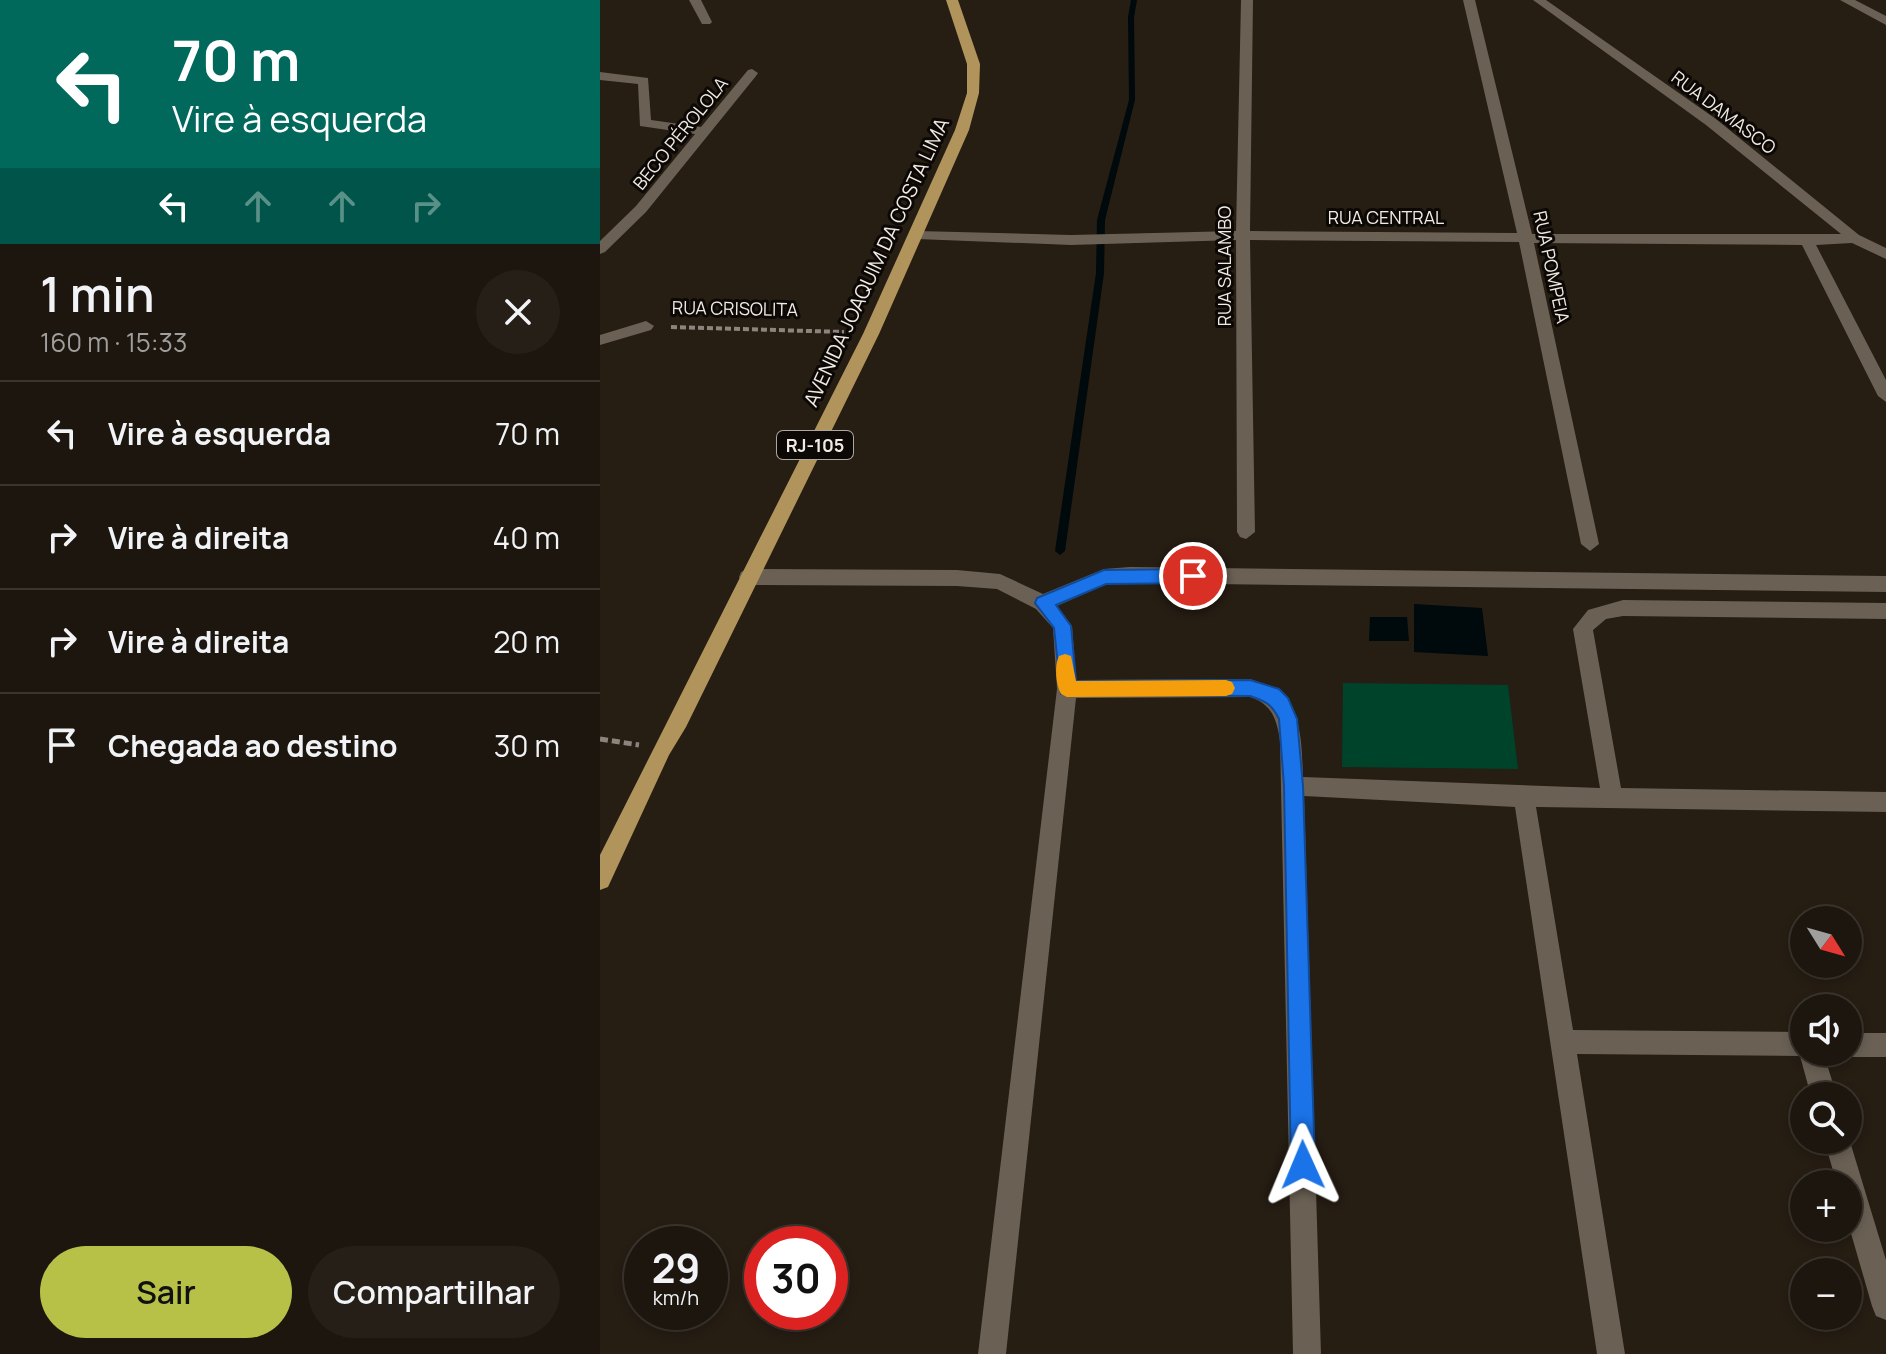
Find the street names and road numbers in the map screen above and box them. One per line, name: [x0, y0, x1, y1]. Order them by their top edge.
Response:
street label: RUA DAMASCO: [1667, 65, 1781, 159]
street label: BECO PÉROLOLA: [627, 71, 733, 194]
street label: AVENIDA JOAQUIM DA COSTA LIMA: [797, 113, 955, 411]
street label: RUA CENTRAL: [1328, 205, 1444, 229]
street label: RUA SALAMBO: [1212, 206, 1236, 326]
street label: RUA POMPEIA: [1528, 209, 1576, 326]
street label: RUA CRISOLITA: [672, 295, 799, 321]
road number: RJ-105: [777, 431, 853, 459]

